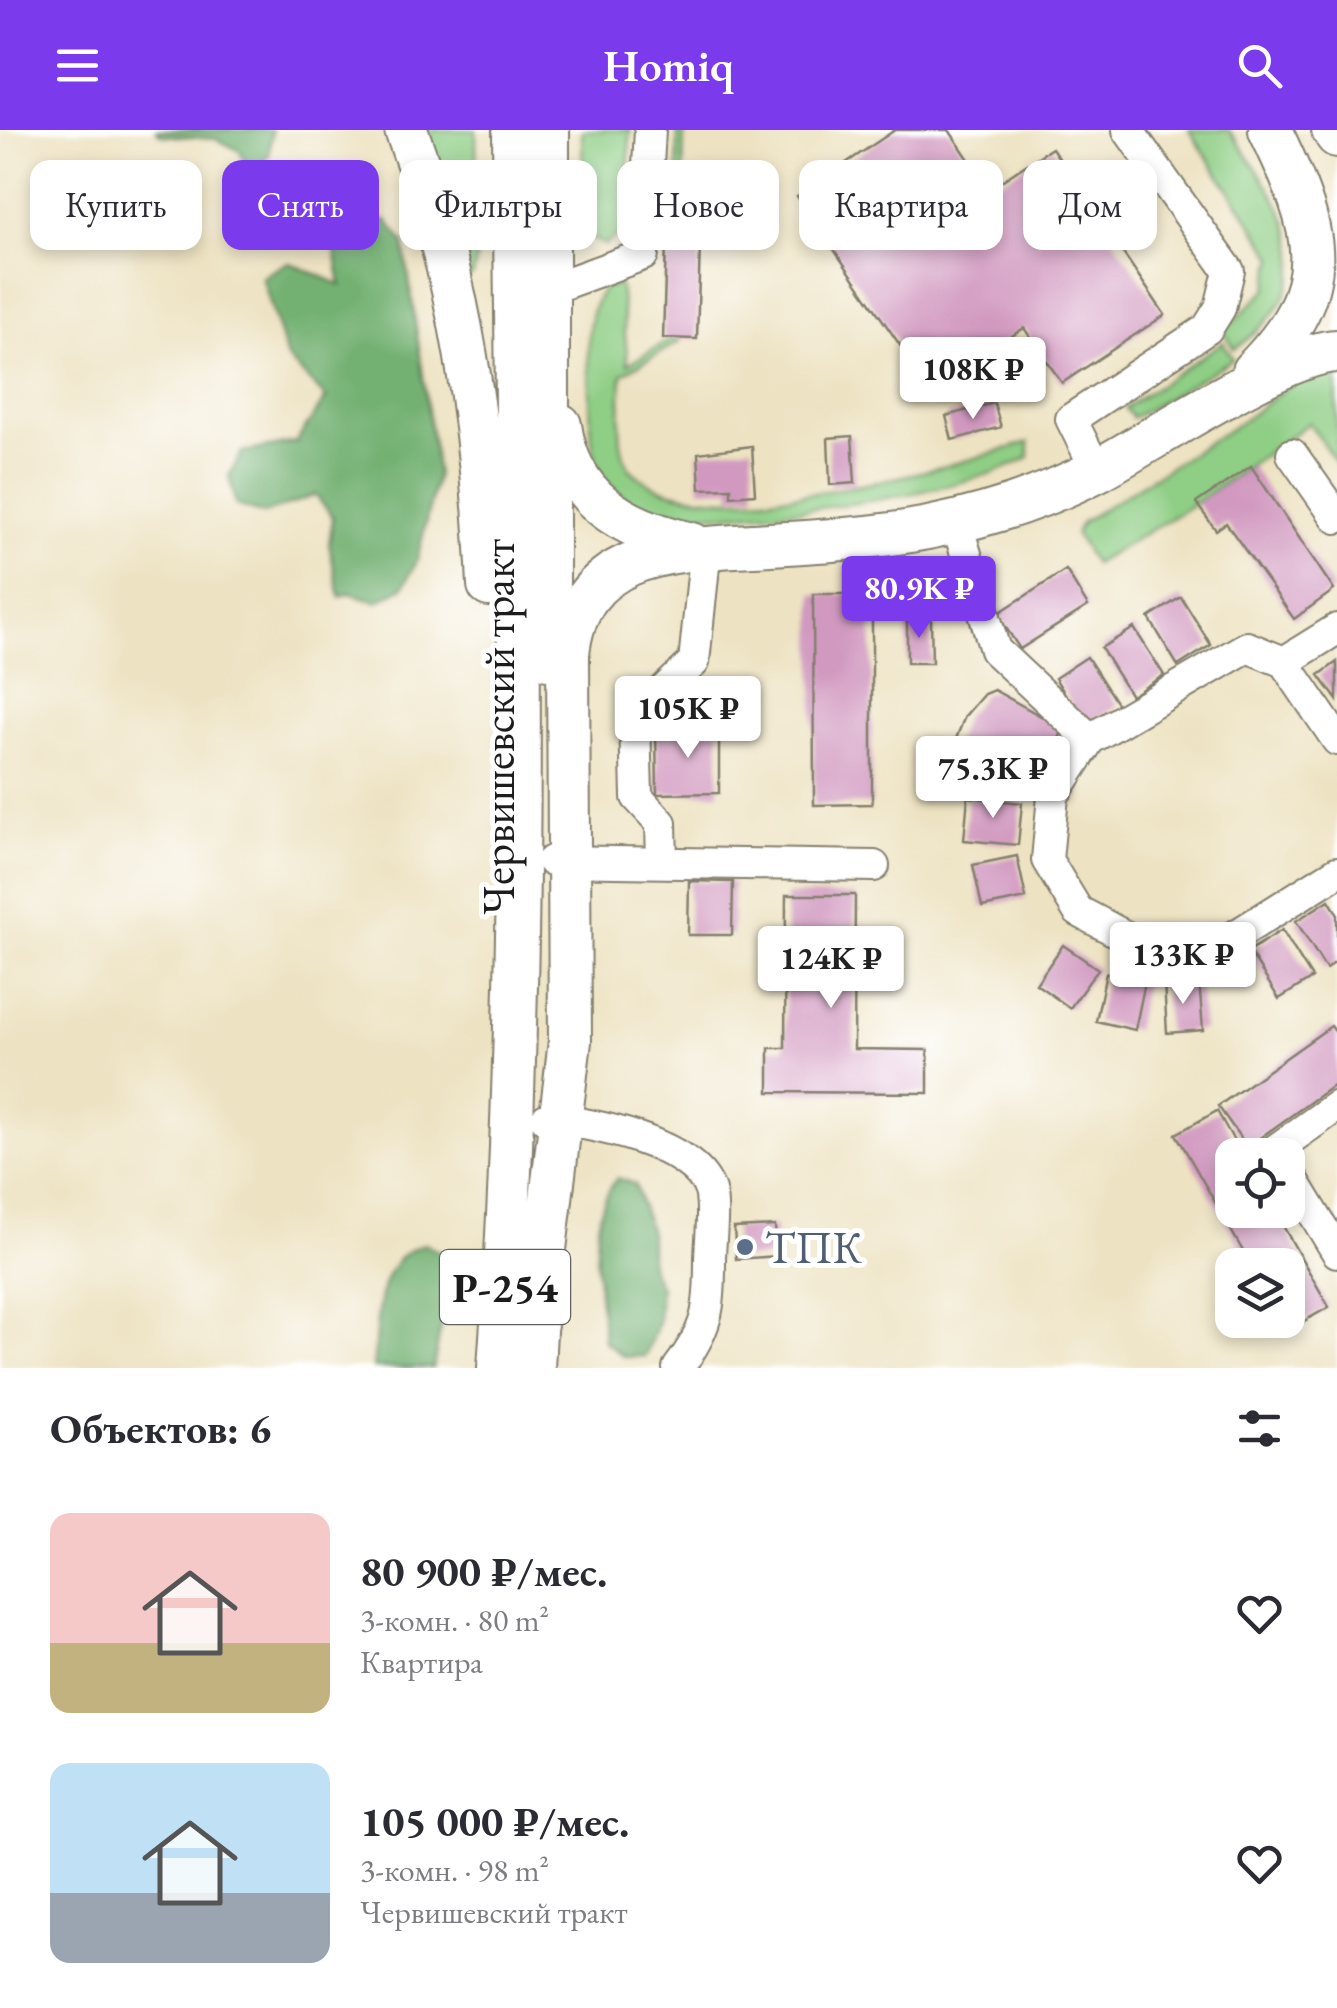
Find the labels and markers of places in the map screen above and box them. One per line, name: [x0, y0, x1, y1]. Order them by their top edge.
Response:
pin: 108K ₽: [892, 337, 1054, 422]
pin: 80.9K ₽: [827, 556, 1011, 641]
pin: 105K ₽: [607, 676, 769, 761]
pin: 75.3K ₽: [901, 736, 1085, 821]
pin: 133K ₽: [1102, 922, 1264, 1007]
pin: 124K ₽: [750, 926, 912, 1011]
place label: ТПК: [765, 1218, 862, 1276]
marker: ТПК: [734, 1236, 756, 1258]

